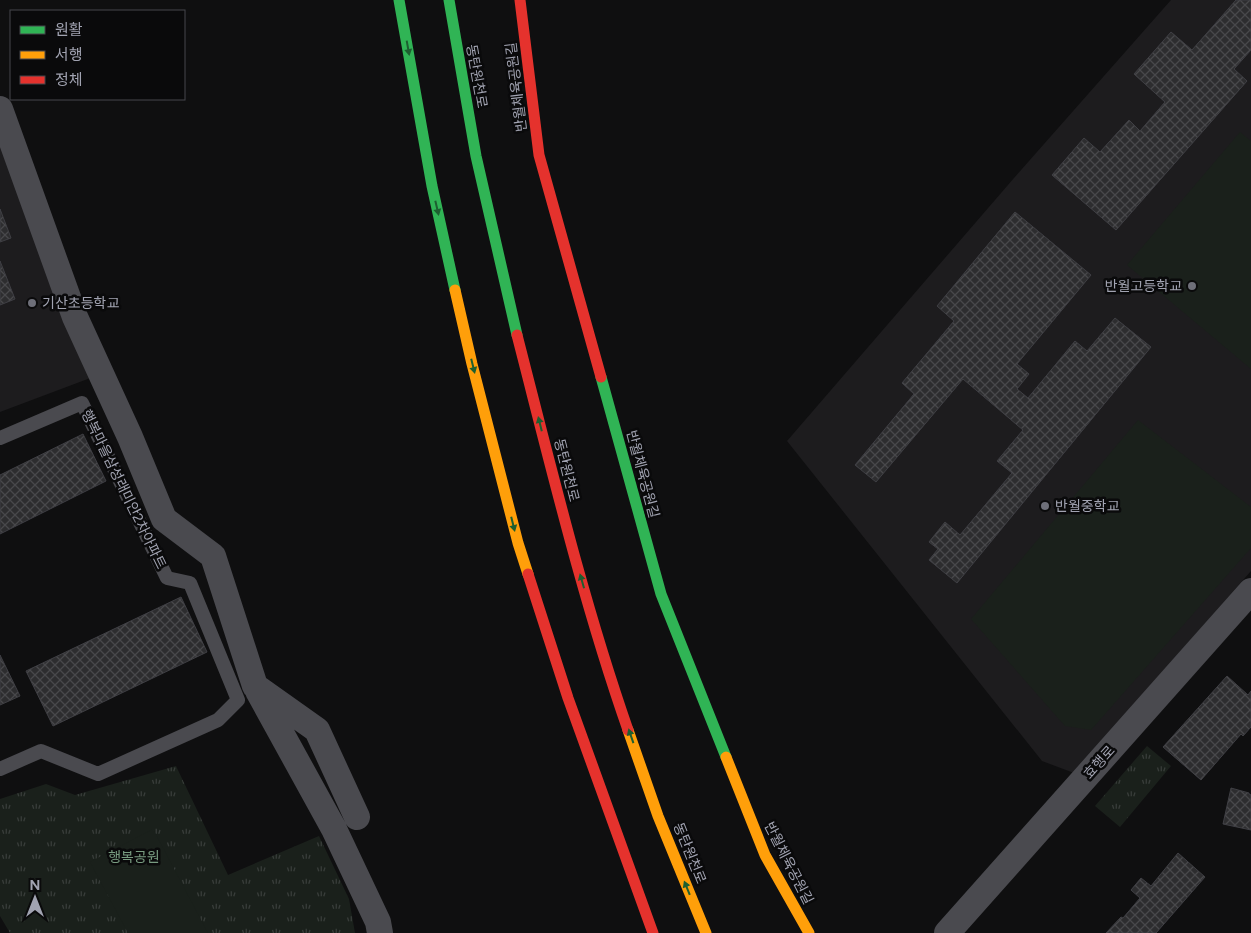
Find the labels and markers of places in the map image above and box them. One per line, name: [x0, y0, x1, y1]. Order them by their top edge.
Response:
place label: 반월고등학교: [1105, 278, 1182, 295]
marker: 반월고등학교: [1186, 280, 1198, 292]
place label: 기산초등학교: [42, 295, 119, 312]
marker: 기산초등학교: [26, 297, 38, 309]
place label: 반월중학교: [1055, 498, 1120, 515]
marker: 반월중학교: [1039, 500, 1051, 512]

